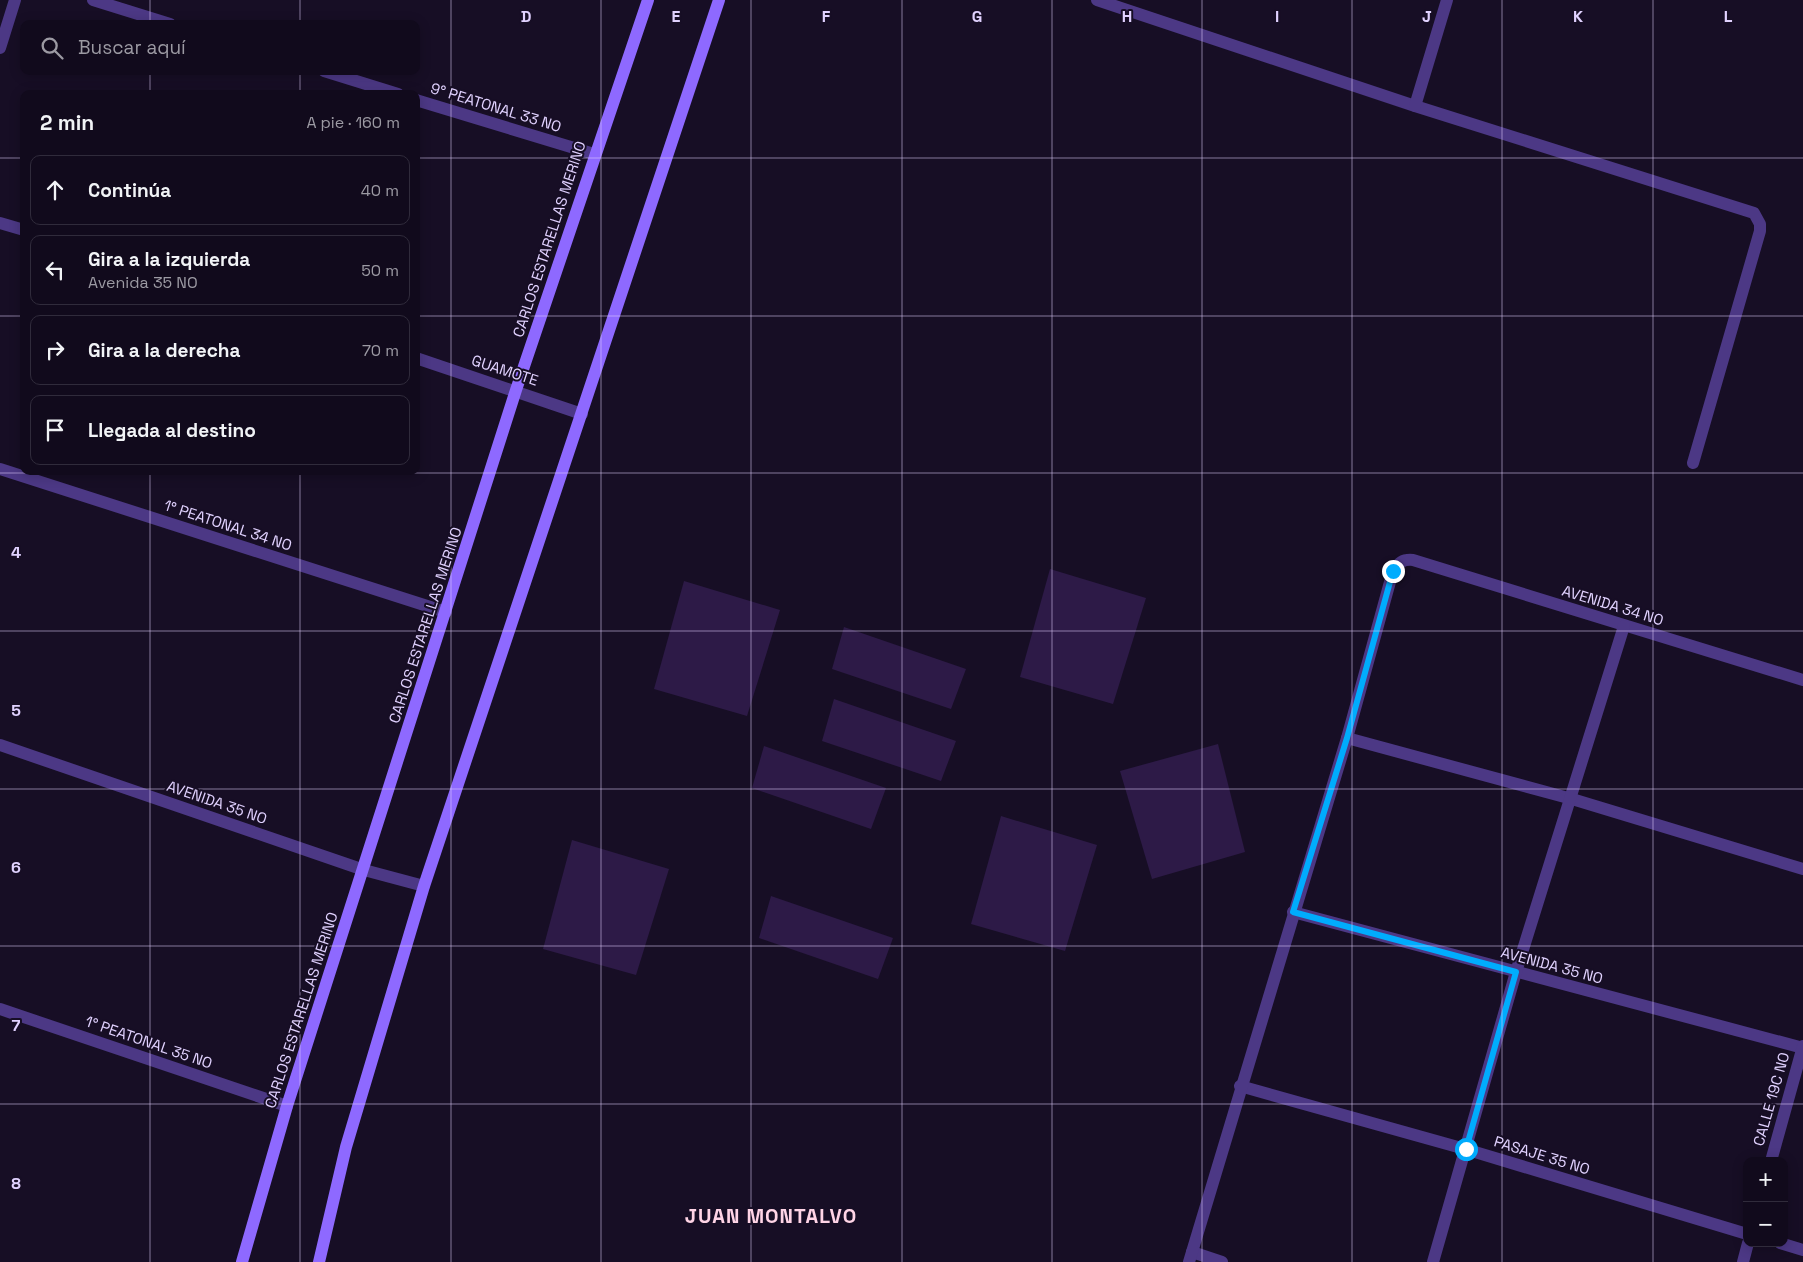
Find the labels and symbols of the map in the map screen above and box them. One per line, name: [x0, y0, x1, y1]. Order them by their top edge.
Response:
text: D: [521, 6, 531, 27]
text: E: [672, 6, 681, 27]
text: F: [822, 6, 831, 27]
text: G: [972, 6, 982, 27]
text: H: [1122, 6, 1132, 27]
text: I: [1275, 6, 1279, 27]
text: J: [1422, 6, 1432, 27]
text: K: [1573, 6, 1583, 27]
text: L: [1724, 6, 1733, 27]
street label: 9° PEATONAL 33 NO: [428, 78, 564, 136]
street label: CARLOS ESTARELLAS MERINO: [508, 139, 590, 339]
street label: GUAMOTE: [469, 350, 541, 390]
street label: 1° PEATONAL 34 NO: [162, 495, 294, 555]
street label: CARLOS ESTARELLAS MERINO: [384, 525, 466, 725]
text: 4: [11, 542, 21, 563]
route end: [1382, 560, 1405, 583]
street label: AVENIDA 34 NO: [1560, 581, 1666, 629]
text: 5: [11, 700, 21, 721]
street label: AVENIDA 35 NO: [164, 776, 270, 828]
text: 6: [11, 857, 21, 878]
street label: CARLOS ESTARELLAS MERINO: [260, 910, 342, 1110]
street label: AVENIDA 35 NO: [1499, 942, 1605, 988]
street label: 1° PEATONAL 35 NO: [83, 1011, 215, 1073]
text: 7: [12, 1015, 21, 1036]
street label: CALLE 19C NO: [1749, 1050, 1793, 1148]
street label: PASAJE 35 NO: [1492, 1131, 1592, 1179]
route start: [1455, 1138, 1478, 1161]
text: 8: [11, 1173, 21, 1194]
district label: JUAN MONTALVO: [685, 1203, 857, 1229]

